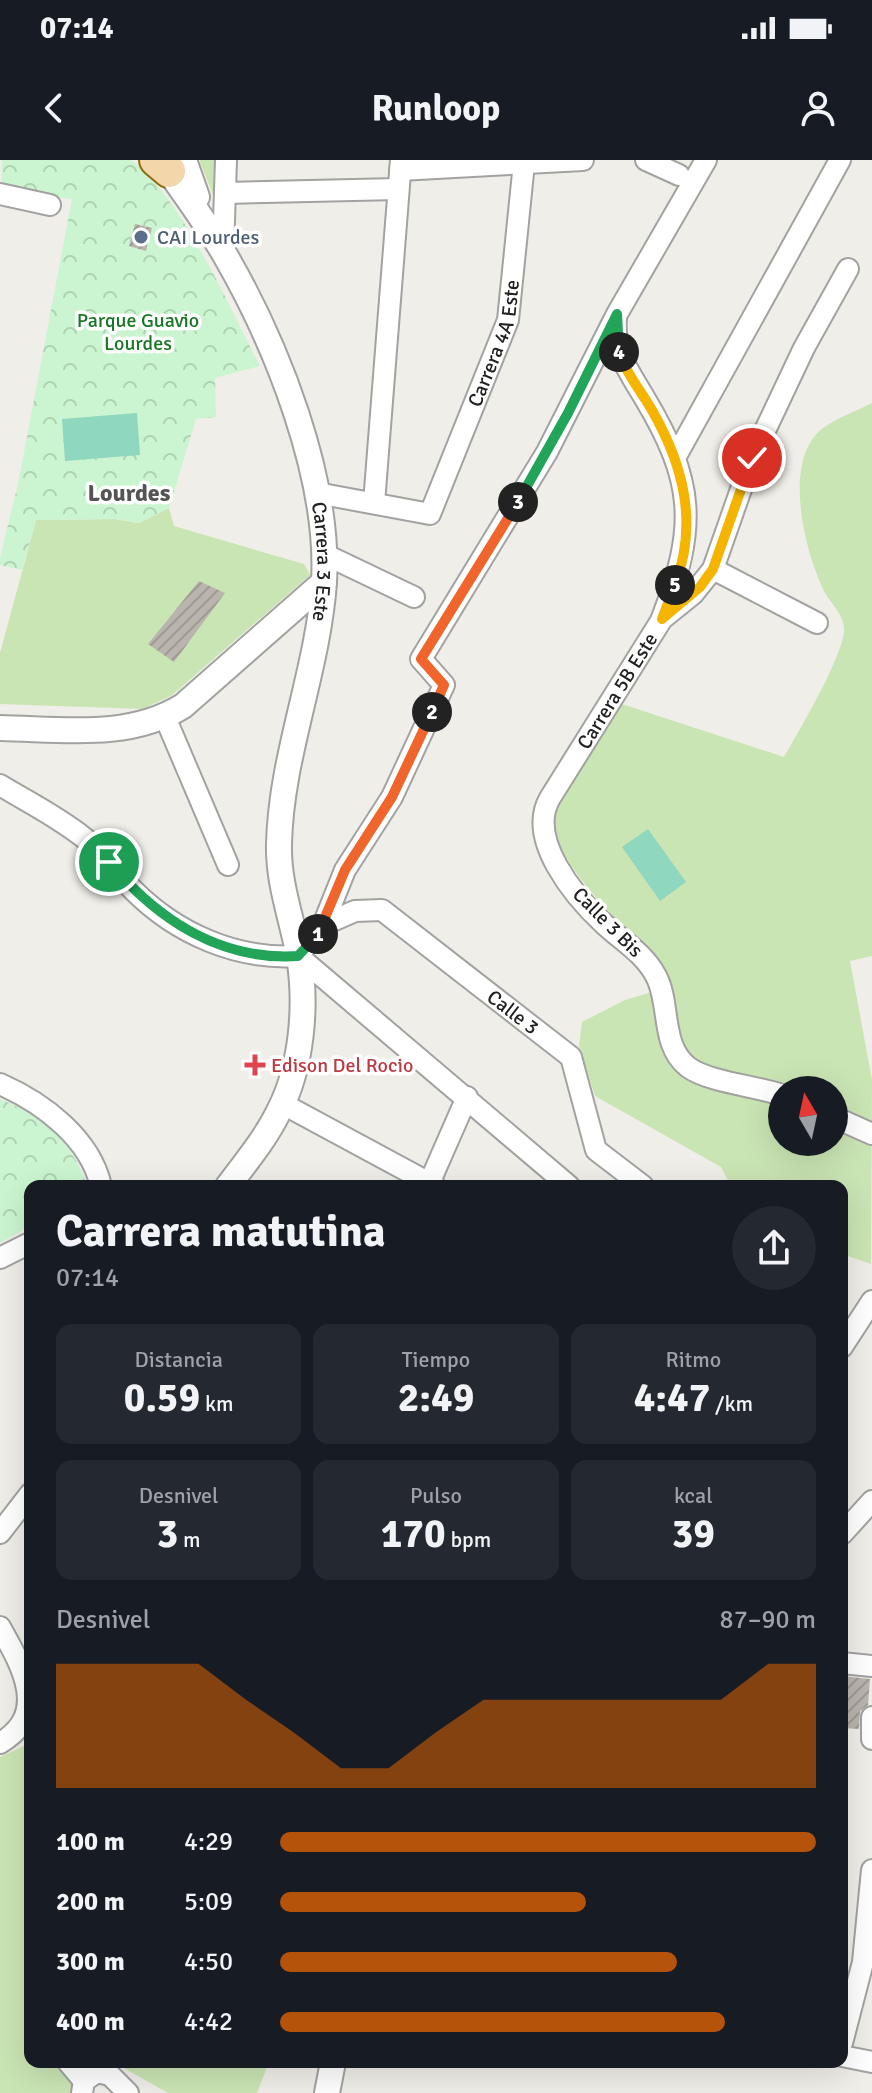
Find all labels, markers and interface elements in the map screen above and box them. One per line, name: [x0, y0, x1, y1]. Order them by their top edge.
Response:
text: 07:14: [40, 10, 114, 47]
icon: back: [32, 86, 76, 130]
text: Runloop: [372, 86, 500, 131]
icon: person: [796, 86, 840, 130]
place label: CAI Lourdes: [157, 225, 260, 250]
marker: CAI Lourdes: [132, 228, 150, 246]
street label: Carrera 4A Este: [462, 279, 525, 411]
park label: Parque Guavio Lourdes: [77, 308, 199, 356]
pin: 4: [599, 332, 639, 372]
text: 4: [613, 338, 625, 365]
pin: [718, 424, 786, 492]
icon: check: [730, 436, 774, 480]
district label: Lourdes: [88, 478, 171, 508]
pin: 3: [498, 482, 538, 522]
text: 3: [512, 488, 524, 515]
street label: Carrera 3 Este: [306, 500, 337, 623]
pin: 5: [655, 565, 695, 605]
text: 5: [669, 571, 681, 598]
street label: Carrera 5B Este: [572, 628, 663, 754]
pin: 2: [412, 692, 452, 732]
text: 2: [426, 698, 438, 725]
pin: [75, 828, 143, 896]
icon: arrive: [87, 840, 131, 884]
street label: Calle 3 Bis: [567, 882, 648, 963]
pin: 1: [298, 914, 338, 954]
text: 1: [312, 920, 324, 947]
street label: Calle 3: [482, 984, 544, 1040]
place label: Edison Del Rocio: [271, 1053, 413, 1078]
marker: Edison Del Rocio: [246, 1056, 264, 1074]
north arrow: [768, 1076, 848, 1156]
map controls: [768, 1076, 848, 1156]
text: Carrera matutina: [56, 1205, 386, 1259]
button: share: [732, 1206, 816, 1290]
text: 07:14: [56, 1262, 119, 1294]
text: Distancia: [134, 1346, 223, 1373]
text: Tiempo: [402, 1346, 470, 1373]
text: Ritmo: [665, 1346, 721, 1373]
text: 0.59: [124, 1373, 200, 1423]
text: 2:49: [398, 1373, 474, 1423]
text: 4:47: [634, 1373, 710, 1423]
text: km: [200, 1390, 234, 1417]
text: /km: [710, 1390, 753, 1417]
text: Desnivel: [139, 1482, 219, 1509]
text: Pulso: [410, 1482, 462, 1509]
text: kcal: [674, 1482, 713, 1509]
text: 3: [157, 1509, 178, 1559]
text: 170: [381, 1509, 446, 1559]
text: 39: [672, 1509, 715, 1559]
text: m: [178, 1526, 201, 1553]
text: bpm: [446, 1526, 491, 1553]
text: Desnivel: [56, 1604, 150, 1636]
text: 87–90 m: [720, 1604, 816, 1636]
text: 100 m: [56, 1826, 125, 1858]
text: 4:29: [184, 1826, 233, 1858]
text: 200 m: [56, 1886, 125, 1918]
text: 5:09: [184, 1886, 233, 1918]
text: 300 m: [56, 1946, 125, 1978]
text: 4:50: [184, 1946, 233, 1978]
text: 400 m: [56, 2006, 125, 2038]
text: 4:42: [184, 2006, 233, 2038]

